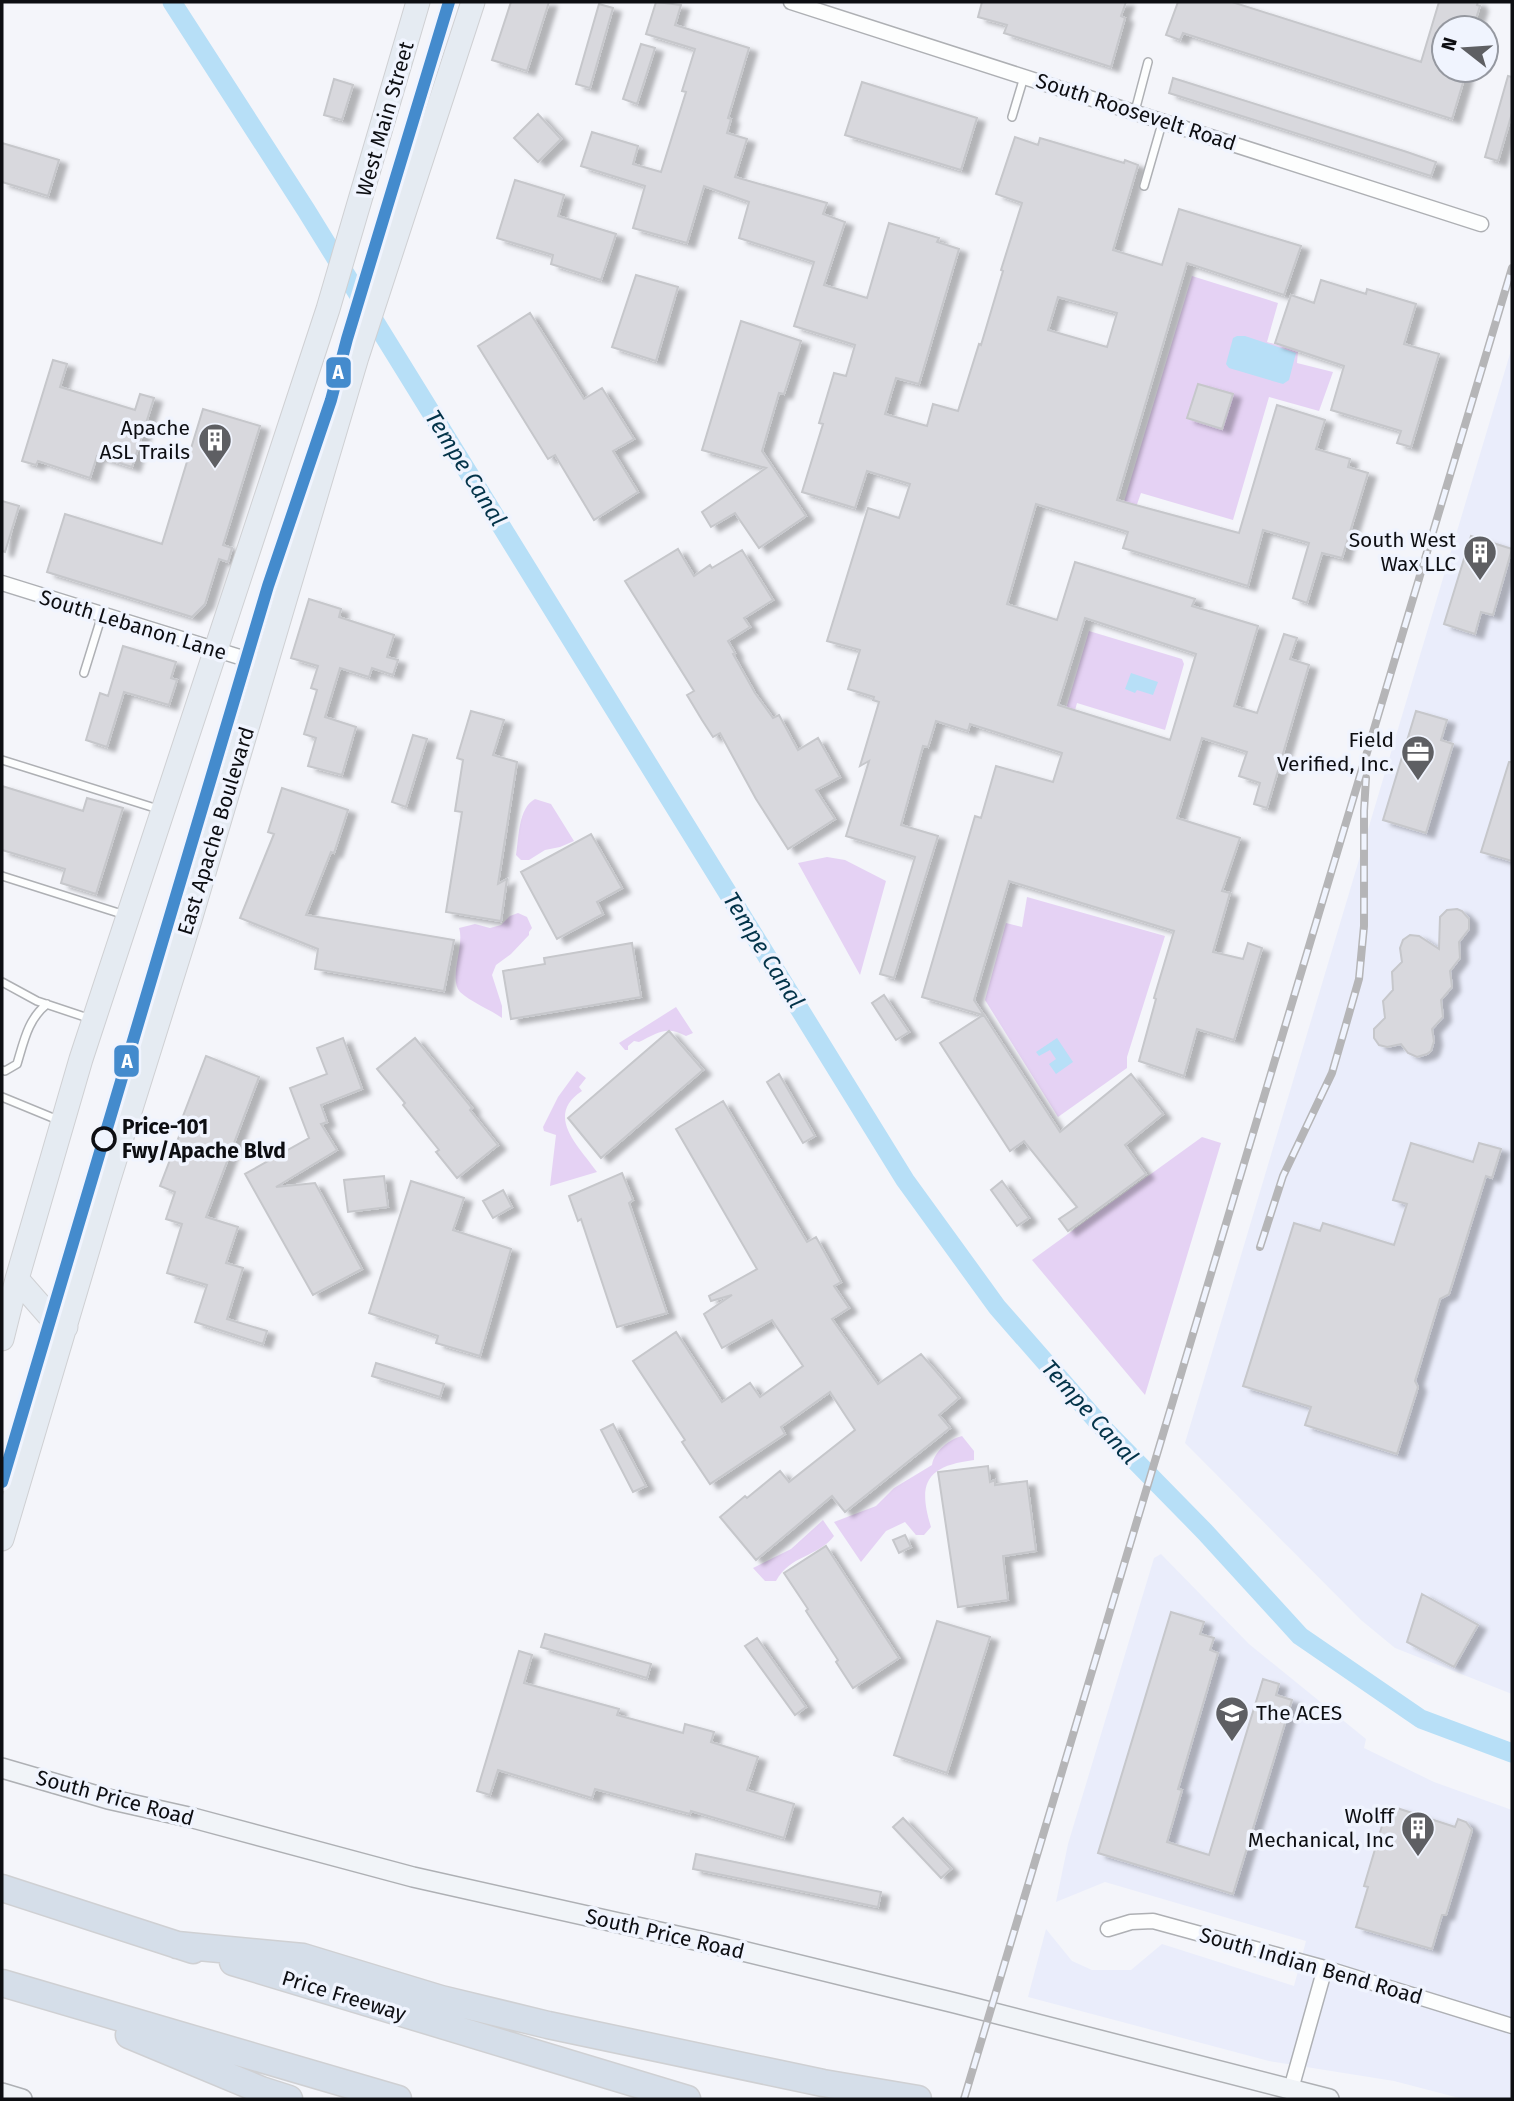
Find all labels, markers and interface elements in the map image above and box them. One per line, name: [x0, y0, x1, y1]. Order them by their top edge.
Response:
north arrow: [1430, 14, 1500, 84]
text: N: [1436, 35, 1462, 54]
street label: West Main Street: [350, 38, 420, 200]
street label: South Roosevelt Road: [1033, 67, 1239, 157]
line badge: A: [325, 356, 352, 389]
text: A: [331, 361, 344, 384]
water label: Tempe Canal: [419, 405, 513, 531]
place label: Apache ASL Trails: [100, 415, 190, 465]
building icon: Apache ASL Trails: [196, 421, 234, 470]
place label: South West Wax LLC: [1349, 527, 1456, 577]
building icon: South West Wax LLC: [1461, 533, 1499, 582]
street label: South Lebanon Lane: [36, 584, 230, 666]
street label: East Apache Boulevard: [172, 724, 260, 938]
place label: Field Verified, Inc.: [1277, 727, 1394, 777]
office icon: Field Verified, Inc.: [1399, 733, 1437, 782]
water label: Tempe Canal: [717, 887, 811, 1013]
line badge: A: [113, 1044, 140, 1078]
text: A: [120, 1050, 133, 1073]
place label: Price-101 Fwy/Apache Blvd: [122, 1114, 286, 1164]
marker: Price-101 Fwy/Apache Blvd: [92, 1127, 116, 1151]
water label: Tempe Canal: [1036, 1354, 1144, 1470]
school or university icon: The ACES: [1213, 1694, 1251, 1743]
place label: The ACES: [1256, 1700, 1342, 1726]
street label: South Price Road: [33, 1764, 197, 1832]
place label: Wolff Mechanical, Inc: [1248, 1803, 1396, 1853]
building icon: Wolff Mechanical, Inc: [1399, 1809, 1437, 1858]
street label: South Price Road: [583, 1903, 747, 1965]
street label: South Indian Bend Road: [1197, 1922, 1425, 2010]
street label: Price Freeway: [279, 1965, 410, 2027]

